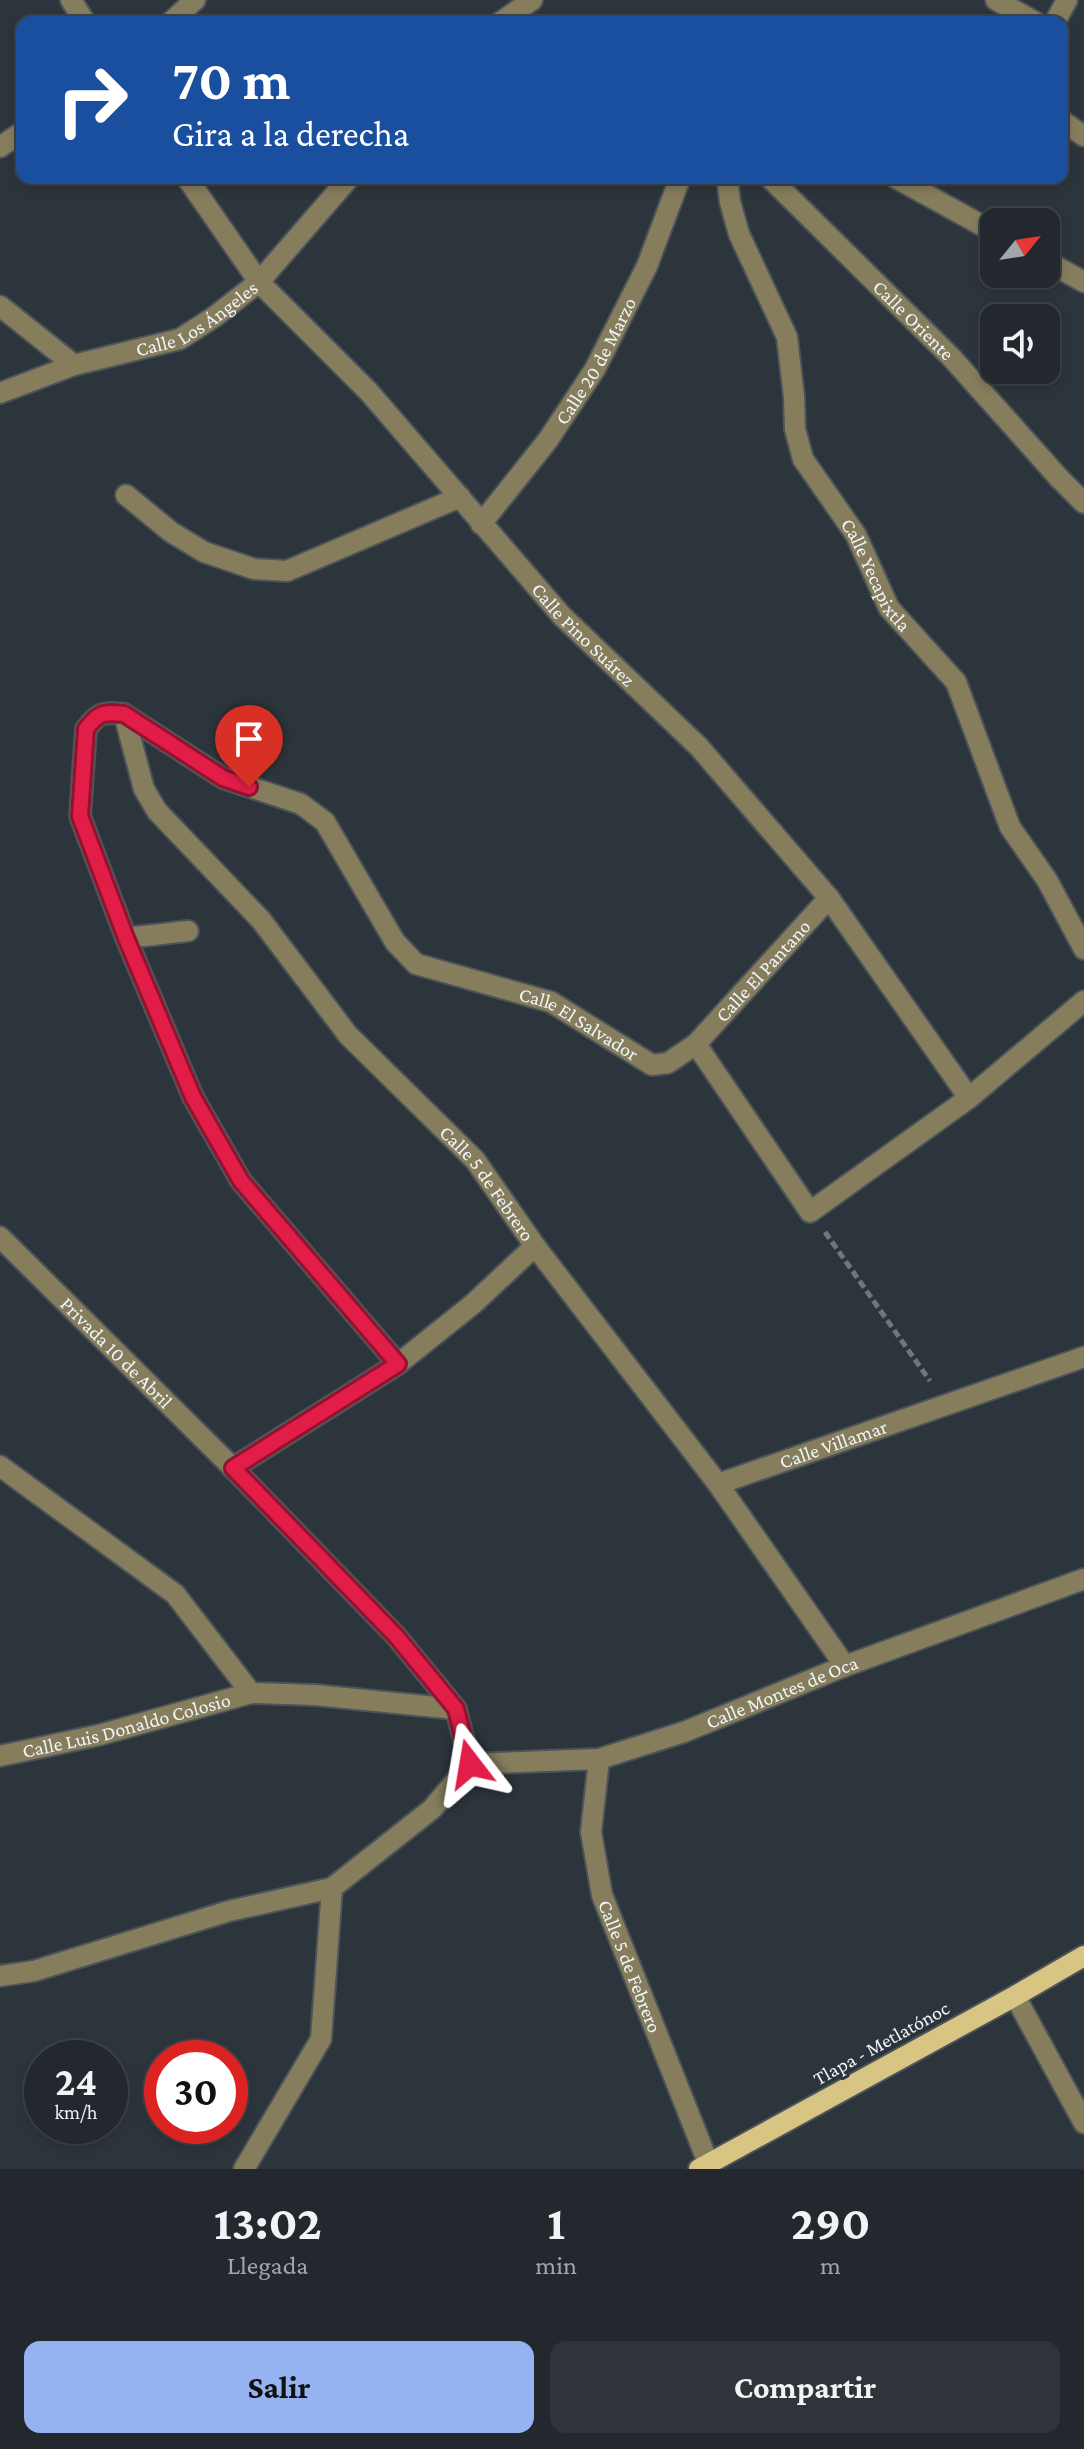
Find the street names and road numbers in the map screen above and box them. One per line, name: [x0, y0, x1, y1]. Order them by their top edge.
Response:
street label: Calle Oriente: [869, 275, 959, 365]
street label: Calle Los Ángeles: [133, 276, 262, 360]
street label: Calle 20 de Marzo: [550, 294, 640, 429]
street label: Calle Yecapixtla: [837, 514, 916, 636]
street label: Calle Pino Suárez: [527, 578, 640, 691]
street label: Calle El Pantano: [711, 915, 815, 1026]
street label: Calle El Salvador: [517, 983, 643, 1065]
street label: Calle 5 de Febrero: [435, 1121, 539, 1245]
street label: Privada 10 de Abril: [56, 1292, 177, 1412]
street label: Calle Villamar: [776, 1415, 890, 1473]
street label: Calle Montes de Oca: [703, 1651, 861, 1733]
street label: Calle Luis Donaldo Colosio: [20, 1688, 233, 1762]
street label: Calle 5 de Febrero: [594, 1897, 666, 2036]
street label: Tlapa - Metlatónoc: [809, 1996, 954, 2090]

